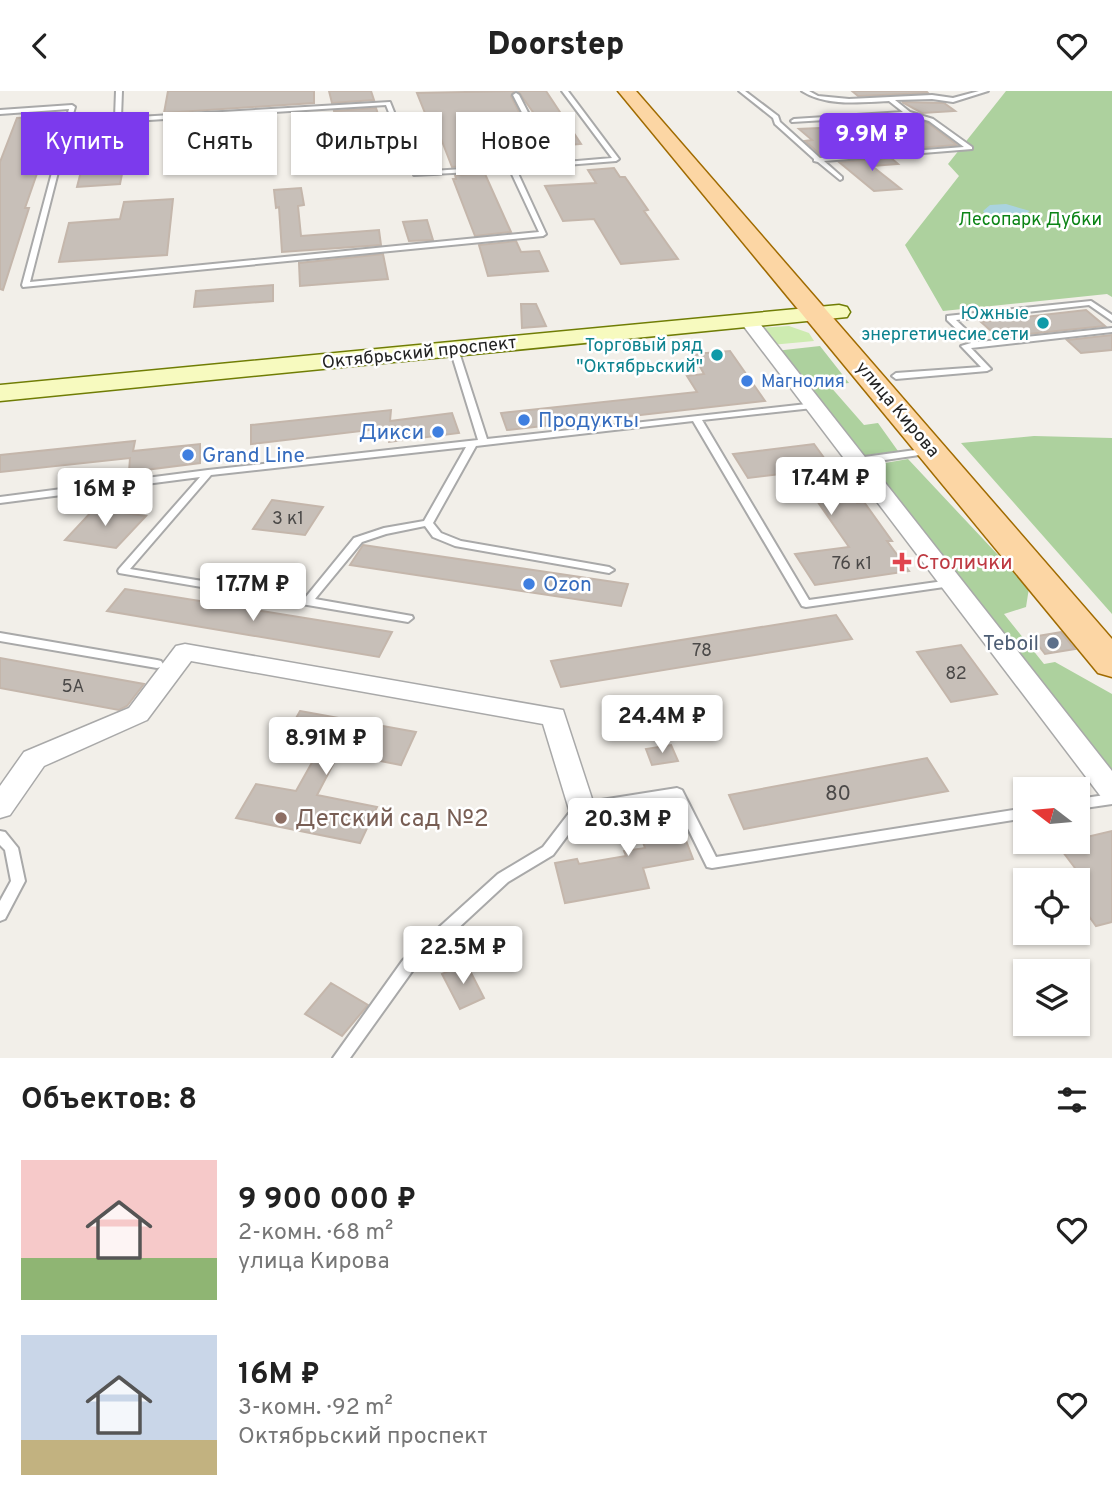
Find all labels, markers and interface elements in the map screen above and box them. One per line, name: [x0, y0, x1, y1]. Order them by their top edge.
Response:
text: Doorstep: [488, 26, 624, 66]
icon: back: [21, 27, 59, 65]
icon: heart: [1053, 27, 1091, 65]
chip: Купить: [21, 112, 149, 175]
chip: Снять: [163, 112, 277, 175]
chip: Фильтры: [291, 112, 442, 175]
chip: Новое: [456, 112, 575, 175]
pin: 9.9M ₽: [815, 113, 929, 173]
text: 9.9M ₽: [835, 121, 909, 150]
park label: Лесопарк Дубки: [958, 209, 1102, 232]
place label: Южные энергетичесие сети: [861, 303, 1029, 347]
marker: Южные энергетичесие сети: [1035, 315, 1051, 331]
street label: Октябрьский проспект: [321, 332, 518, 375]
place label: Торговый ряд "Октябрьский": [576, 335, 703, 379]
marker: Торговый ряд "Октябрьский": [709, 347, 725, 363]
street label: улица Кирова: [850, 357, 944, 463]
place label: Магнолия: [761, 371, 845, 394]
marker: Магнолия: [739, 373, 755, 389]
place label: Продукты: [538, 408, 639, 435]
marker: Продукты: [516, 412, 532, 428]
place label: Дикси: [359, 420, 424, 447]
marker: Дикси: [430, 424, 446, 440]
place label: Grand Line: [202, 443, 305, 470]
marker: Grand Line: [180, 447, 196, 463]
pin: 17.4M ₽: [766, 457, 896, 517]
text: 17.4M ₽: [792, 465, 870, 494]
pin: 16M ₽: [56, 469, 154, 528]
text: 16M ₽: [74, 476, 136, 505]
house number: 3 к1: [272, 508, 304, 531]
place label: Столички: [916, 550, 1013, 577]
house number: 76 к1: [832, 553, 872, 576]
marker: Столички: [894, 554, 910, 570]
pin: 17.7M ₽: [188, 563, 318, 623]
text: 17.7M ₽: [216, 571, 290, 600]
place label: Ozon: [543, 572, 592, 599]
marker: Ozon: [521, 576, 537, 592]
place label: Teboil: [983, 631, 1039, 658]
marker: Teboil: [1045, 635, 1061, 651]
house number: 78: [692, 640, 712, 663]
house number: 82: [945, 663, 967, 686]
house number: 5А: [61, 676, 85, 699]
pin: 24.4M ₽: [597, 695, 727, 755]
text: 24.4M ₽: [618, 703, 706, 732]
pin: 8.91M ₽: [261, 717, 391, 777]
text: 8.91M ₽: [285, 725, 367, 754]
north arrow: [1013, 777, 1090, 854]
map controls: [1013, 777, 1090, 1036]
house number: 80: [825, 781, 851, 808]
pin: 20.3M ₽: [563, 799, 693, 858]
place label: Детский сад №2: [295, 805, 489, 835]
text: 20.3M ₽: [584, 806, 672, 835]
marker: Детский сад №2: [273, 810, 289, 826]
button: locate: [1013, 868, 1090, 945]
pin: 22.5M ₽: [398, 927, 528, 986]
text: 22.5M ₽: [419, 934, 507, 963]
button: layers: [1013, 959, 1090, 1036]
icon: filters: [1053, 1081, 1091, 1119]
text: Объектов: 8: [21, 1082, 197, 1119]
text: 9 900 000 ₽: [238, 1182, 416, 1219]
icon: home: [77, 1188, 161, 1272]
icon: heart: [1053, 1211, 1091, 1249]
text: 2-комн. · 68 m²: [238, 1219, 393, 1248]
text: улица Кирова: [238, 1248, 390, 1277]
text: 16M ₽: [238, 1357, 320, 1394]
icon: home: [77, 1363, 161, 1447]
icon: heart: [1053, 1386, 1091, 1424]
text: 3-комн. · 92 m²: [238, 1394, 393, 1423]
text: Октябрьский проспект: [238, 1423, 488, 1452]

